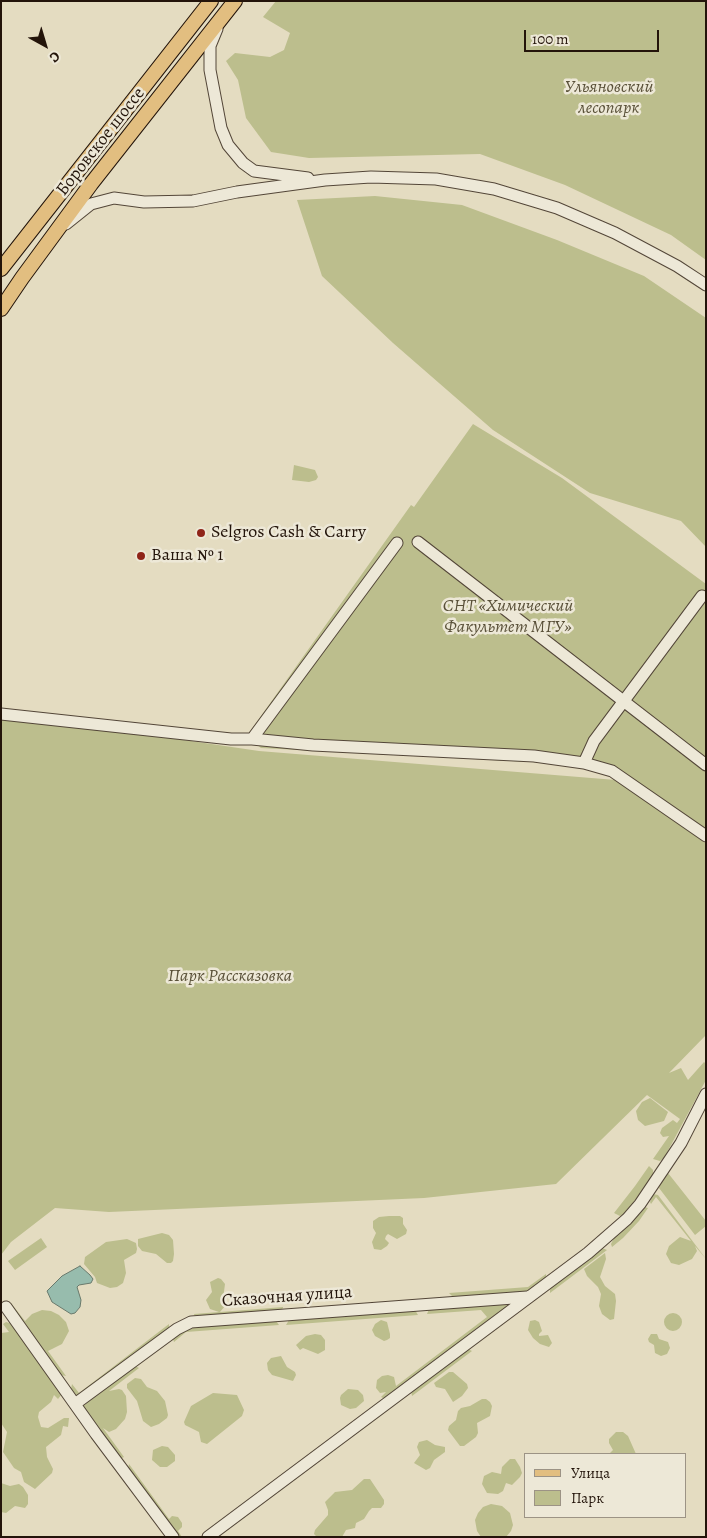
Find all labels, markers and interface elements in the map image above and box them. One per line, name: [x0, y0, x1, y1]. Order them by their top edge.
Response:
north arrow: [20, 20, 70, 70]
scale bar: [527, 20, 662, 52]
text: 100 m: [532, 29, 569, 49]
text: С: [45, 47, 64, 67]
park label: Ульяновский лесопарк: [565, 77, 653, 120]
street label: Боровское шоссе: [52, 83, 150, 201]
place label: Selgros Cash & Carry: [211, 522, 366, 544]
marker: Selgros Cash & Carry: [195, 527, 207, 539]
place label: Ваша № 1: [151, 545, 223, 567]
marker: Ваша № 1: [135, 550, 147, 562]
park label: СНТ «Химический Факультет МГУ»: [443, 596, 573, 638]
park label: Парк Рассказовка: [168, 966, 292, 988]
street label: Сказочная улица: [221, 1282, 353, 1312]
legend: [524, 1453, 687, 1518]
text: Улица: [571, 1463, 610, 1483]
text: Парк: [571, 1488, 604, 1508]

